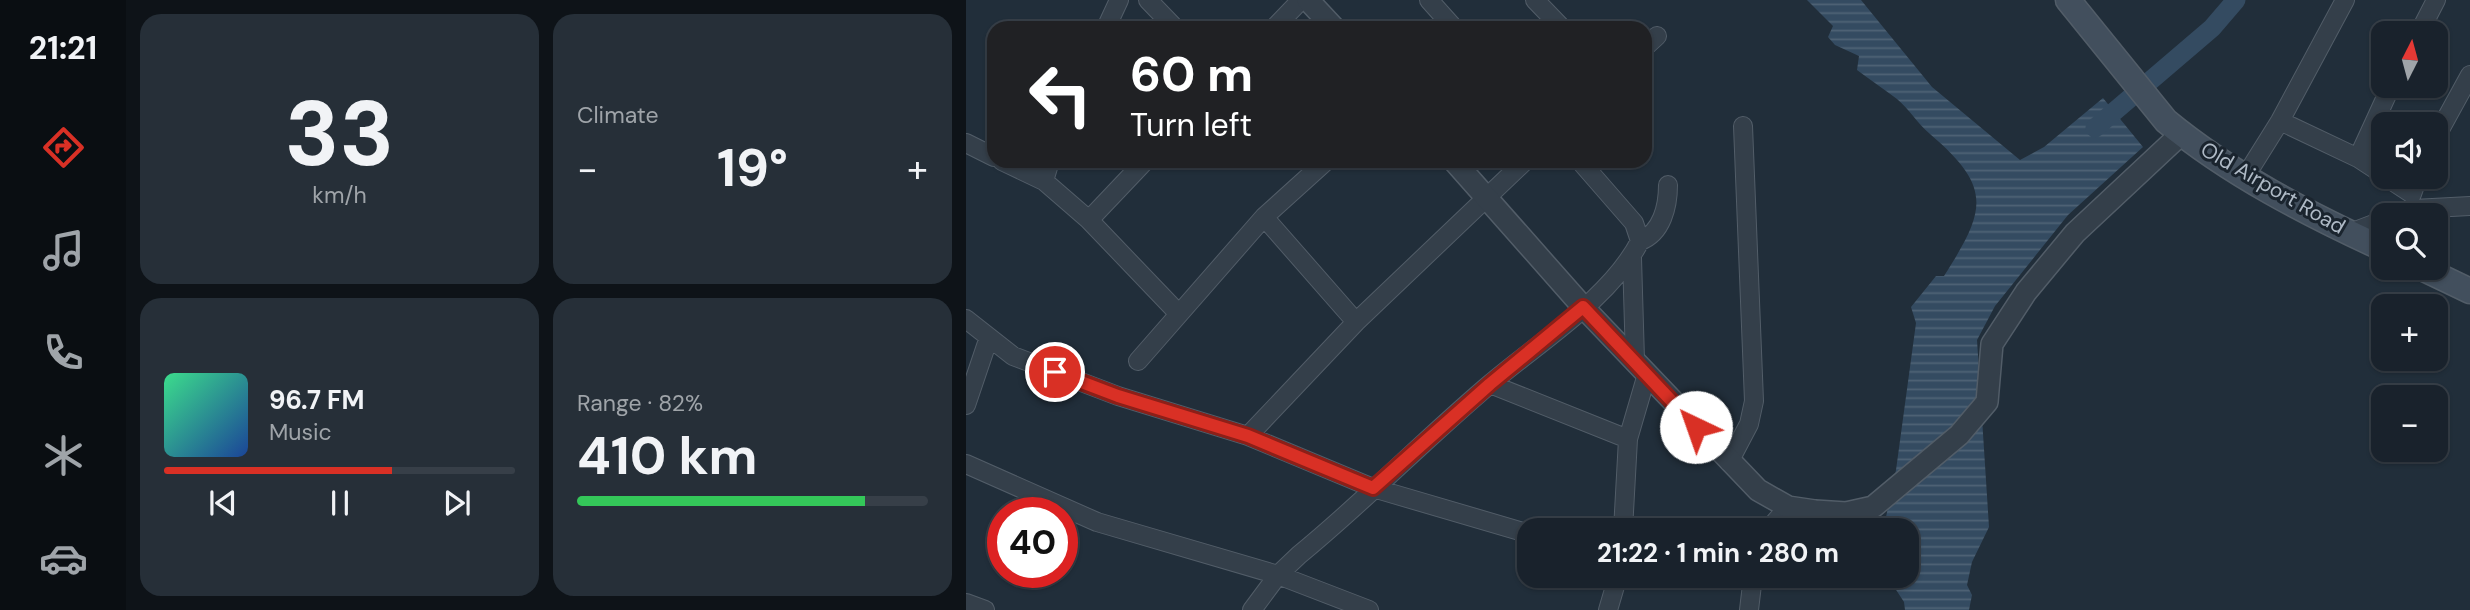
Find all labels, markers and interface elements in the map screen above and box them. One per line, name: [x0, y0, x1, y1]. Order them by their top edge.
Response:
north arrow: [2371, 21, 2448, 98]
map controls: [2371, 21, 2448, 462]
text: 21:21: [29, 27, 97, 69]
text: 60 m: [1130, 42, 1253, 106]
icon: left: [1015, 49, 1106, 140]
text: 33: [285, 75, 394, 193]
text: Climate: [577, 100, 659, 130]
text: Turn left: [1130, 104, 1252, 146]
button: sound: [2371, 112, 2448, 189]
icon: directions: [39, 123, 88, 172]
text: 19°: [717, 134, 788, 202]
street label: Old Airport Road: [2196, 135, 2350, 241]
text: −: [577, 144, 598, 194]
text: +: [907, 144, 928, 194]
text: km/h: [312, 180, 367, 210]
button: search: [2371, 203, 2448, 280]
icon: music: [39, 226, 88, 275]
button: +: [2371, 294, 2448, 371]
icon: phone: [39, 328, 88, 377]
pin: [1025, 342, 1085, 402]
icon: arrive: [1036, 353, 1074, 391]
text: 96.7 FM: [269, 383, 364, 417]
button: −: [2371, 385, 2448, 462]
text: Range · 82%: [577, 388, 703, 418]
position arrow: [1659, 390, 1733, 464]
text: Music: [269, 417, 332, 447]
text: 410 km: [577, 422, 758, 490]
icon: climate: [39, 431, 88, 480]
icon: previous: [204, 484, 242, 522]
icon: pause: [321, 484, 359, 522]
icon: next: [438, 484, 476, 522]
speed limit sign: 40: [987, 497, 1078, 588]
icon: car: [39, 534, 88, 583]
text: 21:22 · 1 min · 280 m: [1597, 536, 1839, 570]

